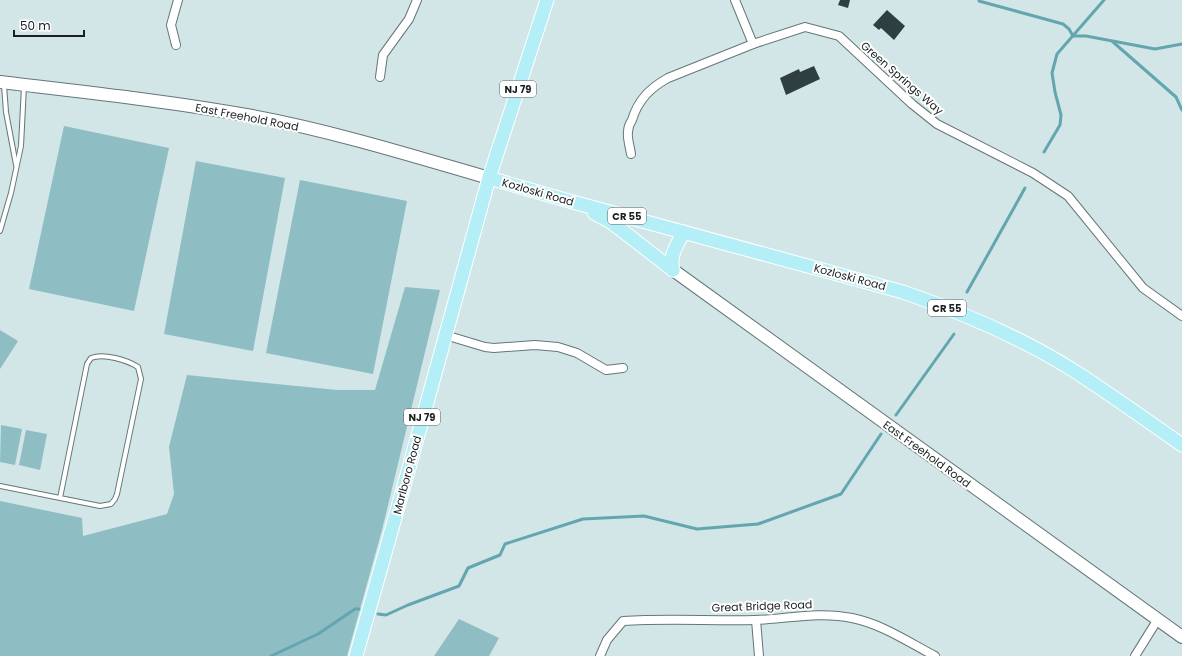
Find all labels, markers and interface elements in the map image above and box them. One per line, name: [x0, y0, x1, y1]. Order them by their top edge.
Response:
scale bar: [14, 12, 84, 38]
text: 50 m: [20, 17, 51, 34]
street label: Green Springs Way: [857, 38, 947, 119]
road number: NJ 79: [500, 81, 536, 97]
street label: East Freehold Road: [194, 99, 300, 135]
street label: Kozloski Road: [500, 174, 576, 210]
road number: CR 55: [608, 208, 646, 224]
street label: Kozloski Road: [812, 260, 888, 294]
road number: CR 55: [928, 300, 966, 316]
road number: NJ 79: [404, 409, 440, 425]
street label: East Freehold Road: [880, 417, 974, 491]
street label: Marlboro Road: [389, 434, 425, 516]
street label: Great Bridge Road: [711, 596, 813, 616]

